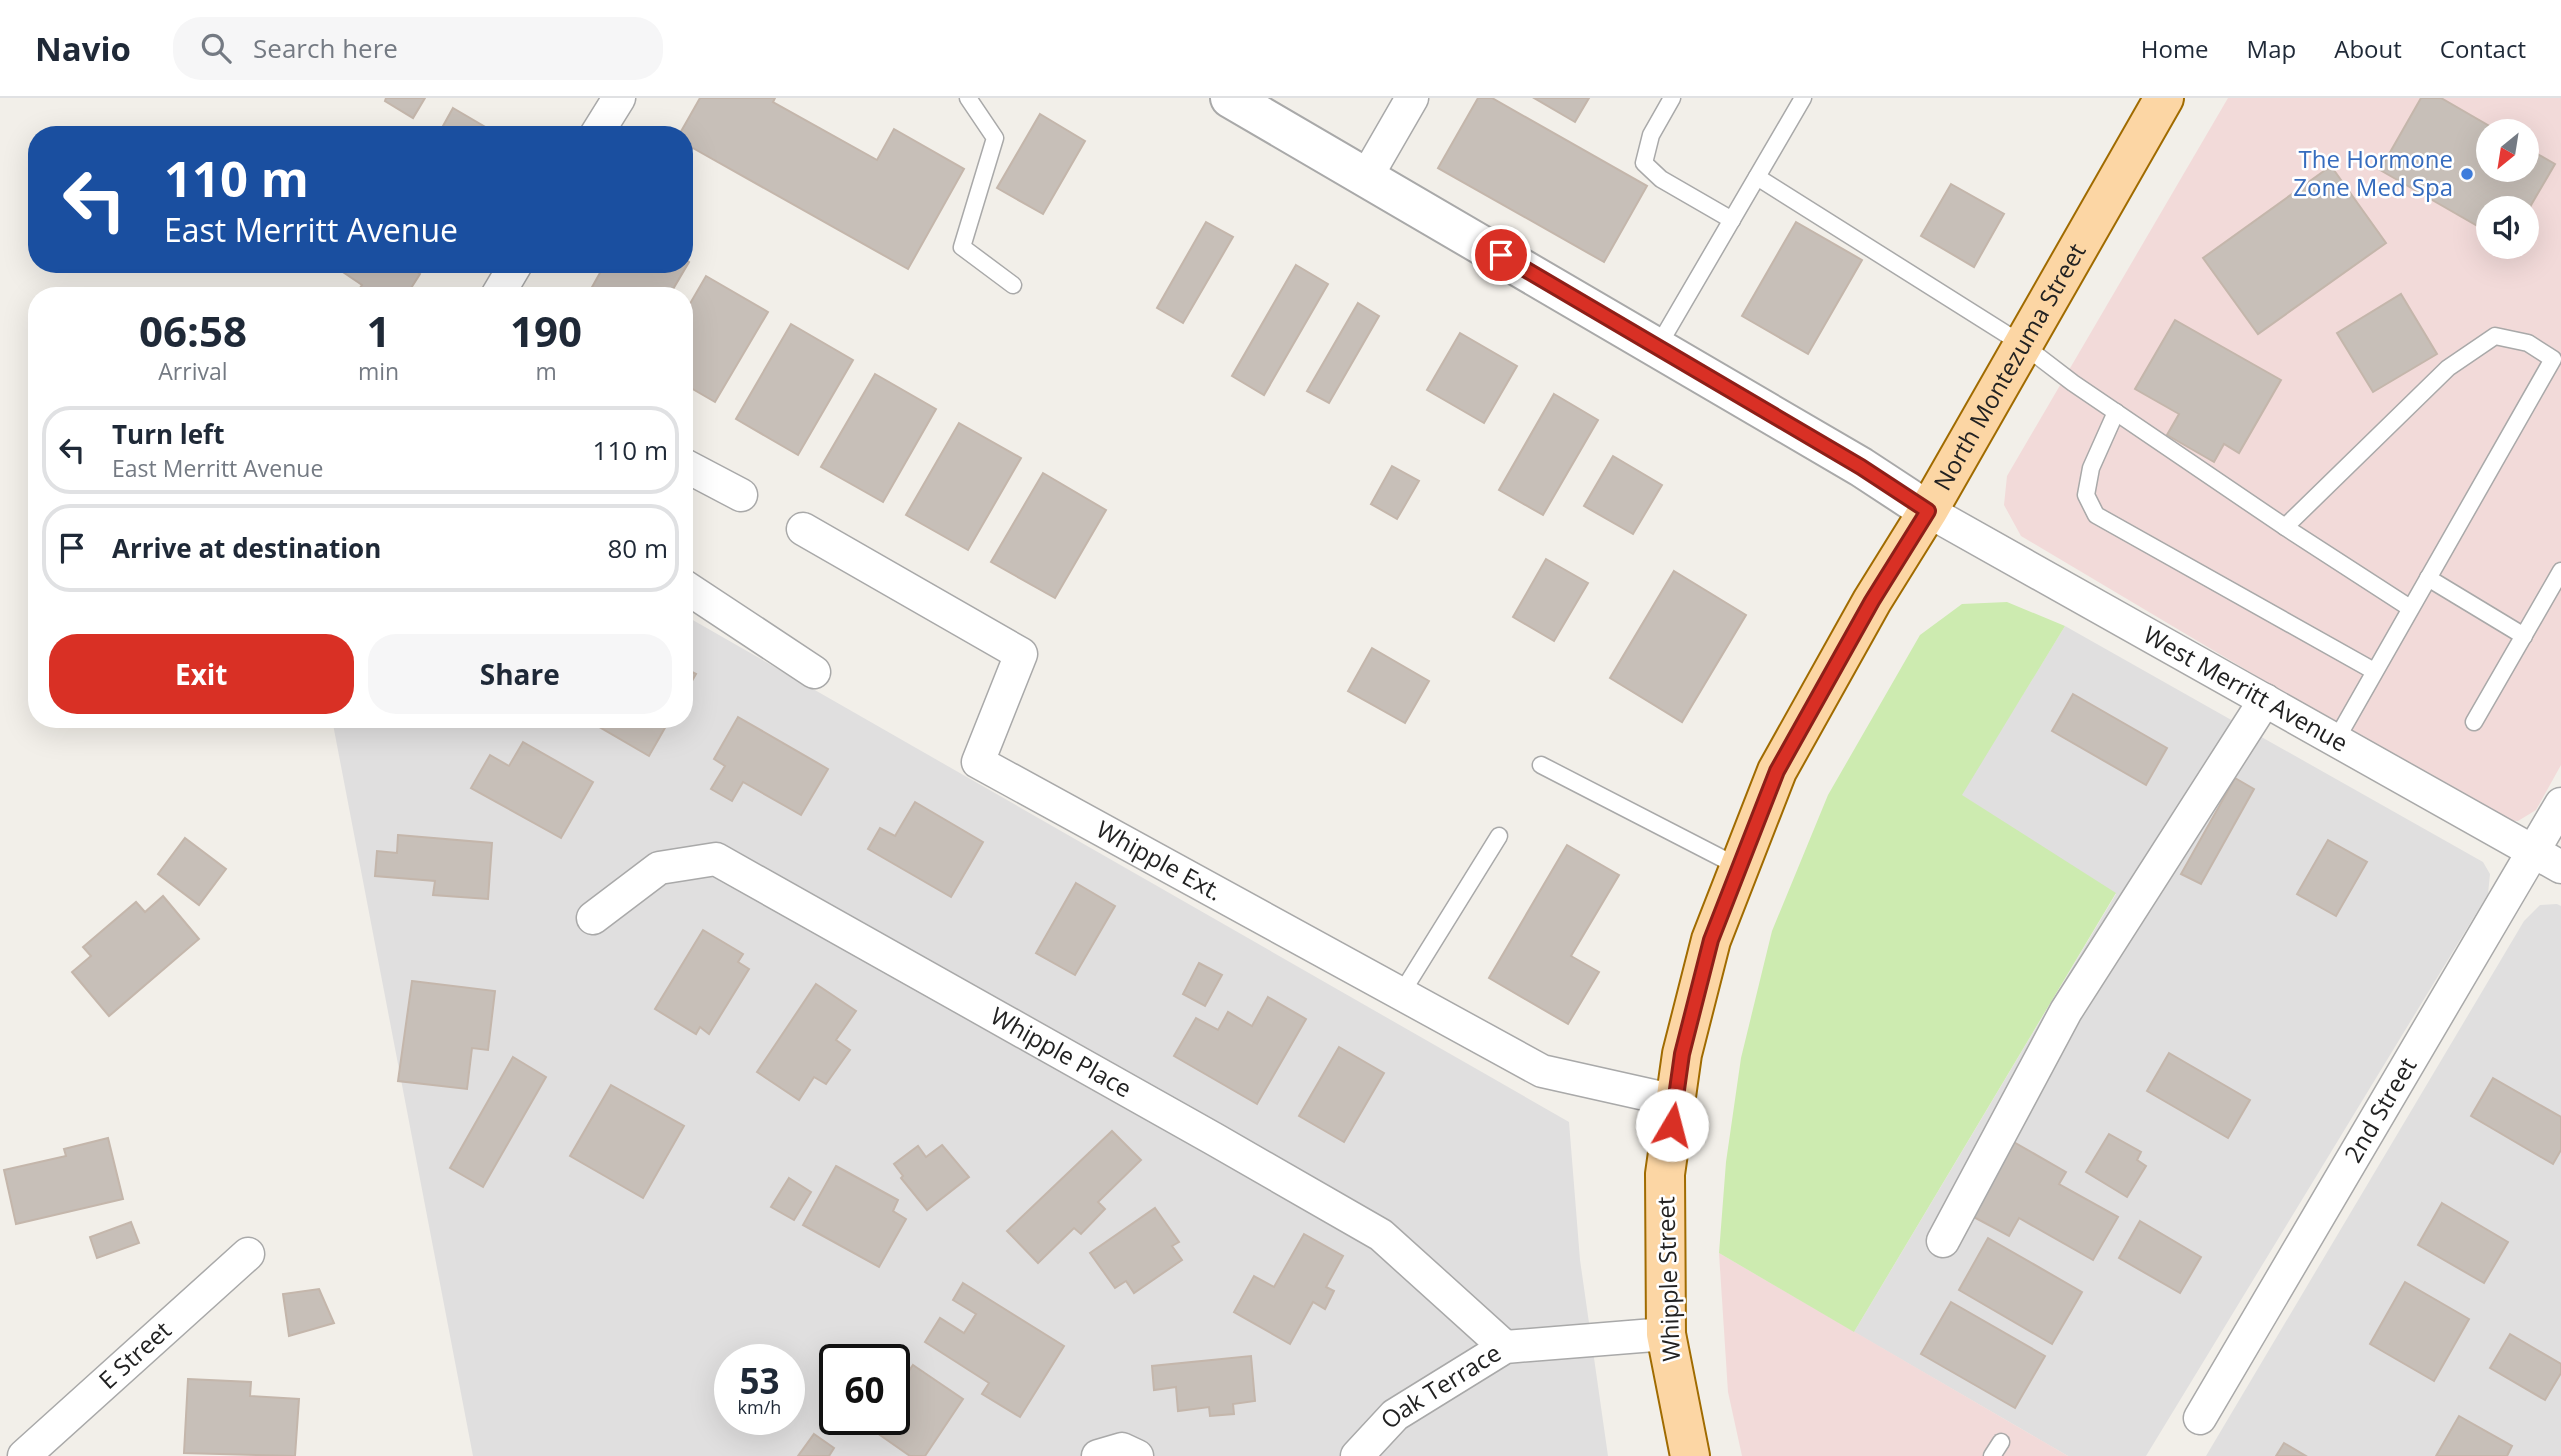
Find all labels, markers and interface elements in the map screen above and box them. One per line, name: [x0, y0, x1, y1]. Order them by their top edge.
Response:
search box: [173, 17, 663, 80]
text: Navio: [35, 26, 131, 71]
icon: search: [197, 29, 235, 67]
text: Search here: [253, 30, 398, 66]
text: Home: [2141, 32, 2209, 65]
text: Map: [2247, 32, 2296, 65]
text: About: [2334, 32, 2402, 65]
text: Contact: [2440, 32, 2526, 65]
north arrow: [2476, 119, 2539, 182]
map controls: [2476, 119, 2539, 259]
place label: The Hormone Zone Med Spa: [2293, 142, 2453, 203]
text: 110 m: [164, 145, 309, 211]
icon: left: [49, 154, 140, 245]
marker: The Hormone Zone Med Spa: [2459, 166, 2475, 182]
button: sound: [2476, 196, 2539, 259]
text: East Merritt Avenue: [164, 208, 458, 251]
pin: [1471, 225, 1531, 285]
icon: arrive: [1482, 236, 1520, 274]
street label: North Montezuma Street: [1925, 237, 2093, 496]
text: 06:58: [139, 302, 247, 359]
text: 1: [366, 302, 391, 359]
text: 190: [510, 302, 582, 359]
text: Arrival: [158, 355, 228, 387]
text: min: [358, 355, 399, 387]
text: m: [535, 355, 557, 387]
text: Turn left: [112, 416, 224, 452]
icon: left: [53, 431, 91, 469]
text: 110 m: [593, 432, 668, 468]
text: East Merritt Avenue: [112, 452, 323, 484]
icon: arrive: [53, 529, 91, 567]
text: Arrive at destination: [112, 530, 381, 566]
text: 80 m: [607, 530, 668, 566]
street label: West Merritt Avenue: [2138, 617, 2354, 759]
button: Exit: [49, 634, 354, 714]
button: Share: [368, 634, 672, 714]
street label: Whipple Ext.: [1091, 812, 1229, 908]
street label: Whipple Place: [985, 999, 1138, 1104]
street label: 2nd Street: [2336, 1051, 2423, 1168]
position arrow: [1635, 1088, 1709, 1162]
street label: Whipple Street: [1648, 1196, 1687, 1362]
street label: E Street: [91, 1313, 178, 1396]
street label: Oak Terrace: [1373, 1336, 1507, 1435]
speed limit sign: 60: [819, 1344, 910, 1435]
text: 53: [739, 1357, 780, 1404]
text: km/h: [738, 1395, 781, 1419]

